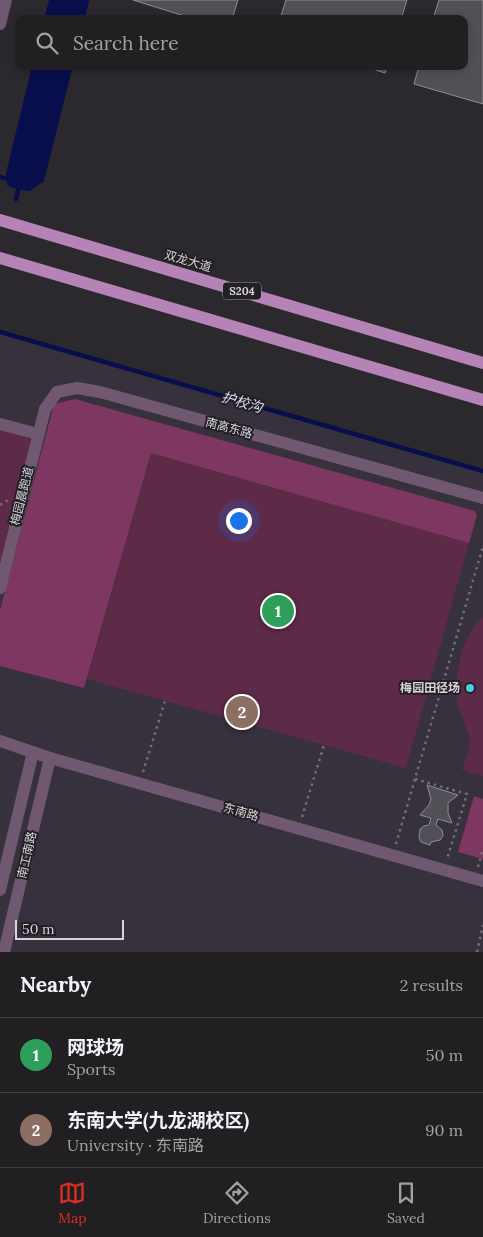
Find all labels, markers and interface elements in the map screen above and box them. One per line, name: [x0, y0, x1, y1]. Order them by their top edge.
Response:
search box: [15, 15, 468, 70]
icon: search: [33, 29, 61, 57]
text: Search here: [73, 31, 179, 55]
street label: 双龙大道: [163, 247, 213, 274]
road number: S204: [223, 282, 261, 300]
water label: 护校沟: [219, 388, 267, 417]
street label: 南高东路: [204, 414, 254, 441]
street label: 梅园晨跑道: [7, 465, 36, 527]
your location: [226, 508, 252, 534]
pin: 1: [262, 592, 294, 630]
place label: 梅园田径场: [400, 680, 460, 695]
marker: 梅园田径场: [464, 682, 476, 694]
pin: 2: [226, 693, 258, 731]
street label: 东南路: [222, 799, 261, 824]
street label: 南工南路: [14, 830, 39, 880]
scale bar: [15, 917, 124, 940]
text: 50 m: [22, 920, 55, 938]
text: Nearby: [20, 971, 91, 998]
text: 2 results: [400, 975, 463, 995]
text: 网球场: [67, 1035, 124, 1059]
text: 1: [33, 1045, 39, 1065]
text: 50 m: [426, 1045, 463, 1065]
text: Sports: [67, 1059, 116, 1079]
text: 东南大学(九龙湖校区): [67, 1108, 249, 1132]
text: 2: [32, 1120, 40, 1140]
text: 90 m: [425, 1120, 463, 1140]
text: University · 东南路: [67, 1135, 204, 1155]
tab: Map: [58, 1179, 87, 1227]
tab: Directions: [203, 1179, 271, 1227]
tab: Saved: [387, 1179, 425, 1227]

